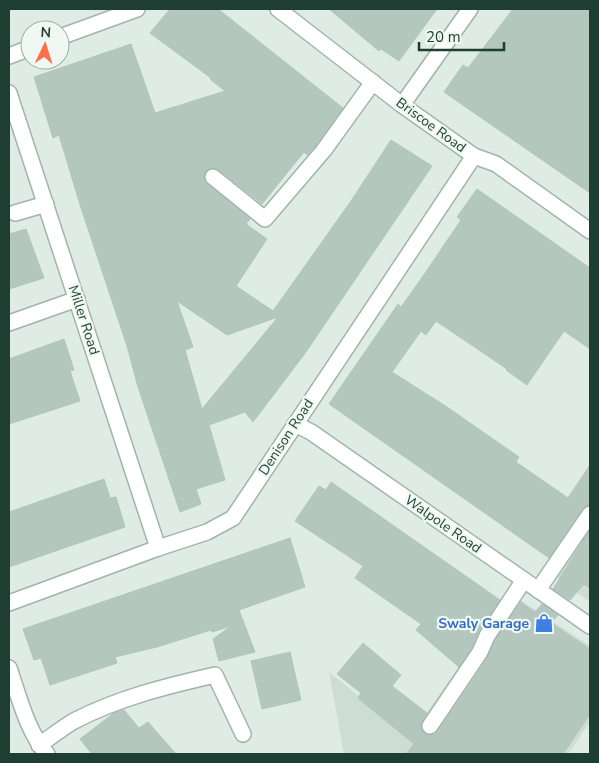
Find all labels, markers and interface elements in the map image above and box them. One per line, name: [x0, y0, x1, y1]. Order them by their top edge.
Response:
north arrow: [20, 20, 70, 70]
scale bar: [419, 20, 504, 52]
text: N: [40, 23, 52, 42]
text: 20 m: [426, 27, 461, 47]
street label: Briscoe Road: [392, 93, 470, 157]
street label: Miller Road: [64, 283, 104, 357]
street label: Denison Road: [254, 395, 318, 479]
street label: Walpole Road: [401, 490, 485, 558]
shop icon: Swaly Garage: [533, 612, 555, 634]
place label: Swaly Garage: [438, 614, 529, 633]

